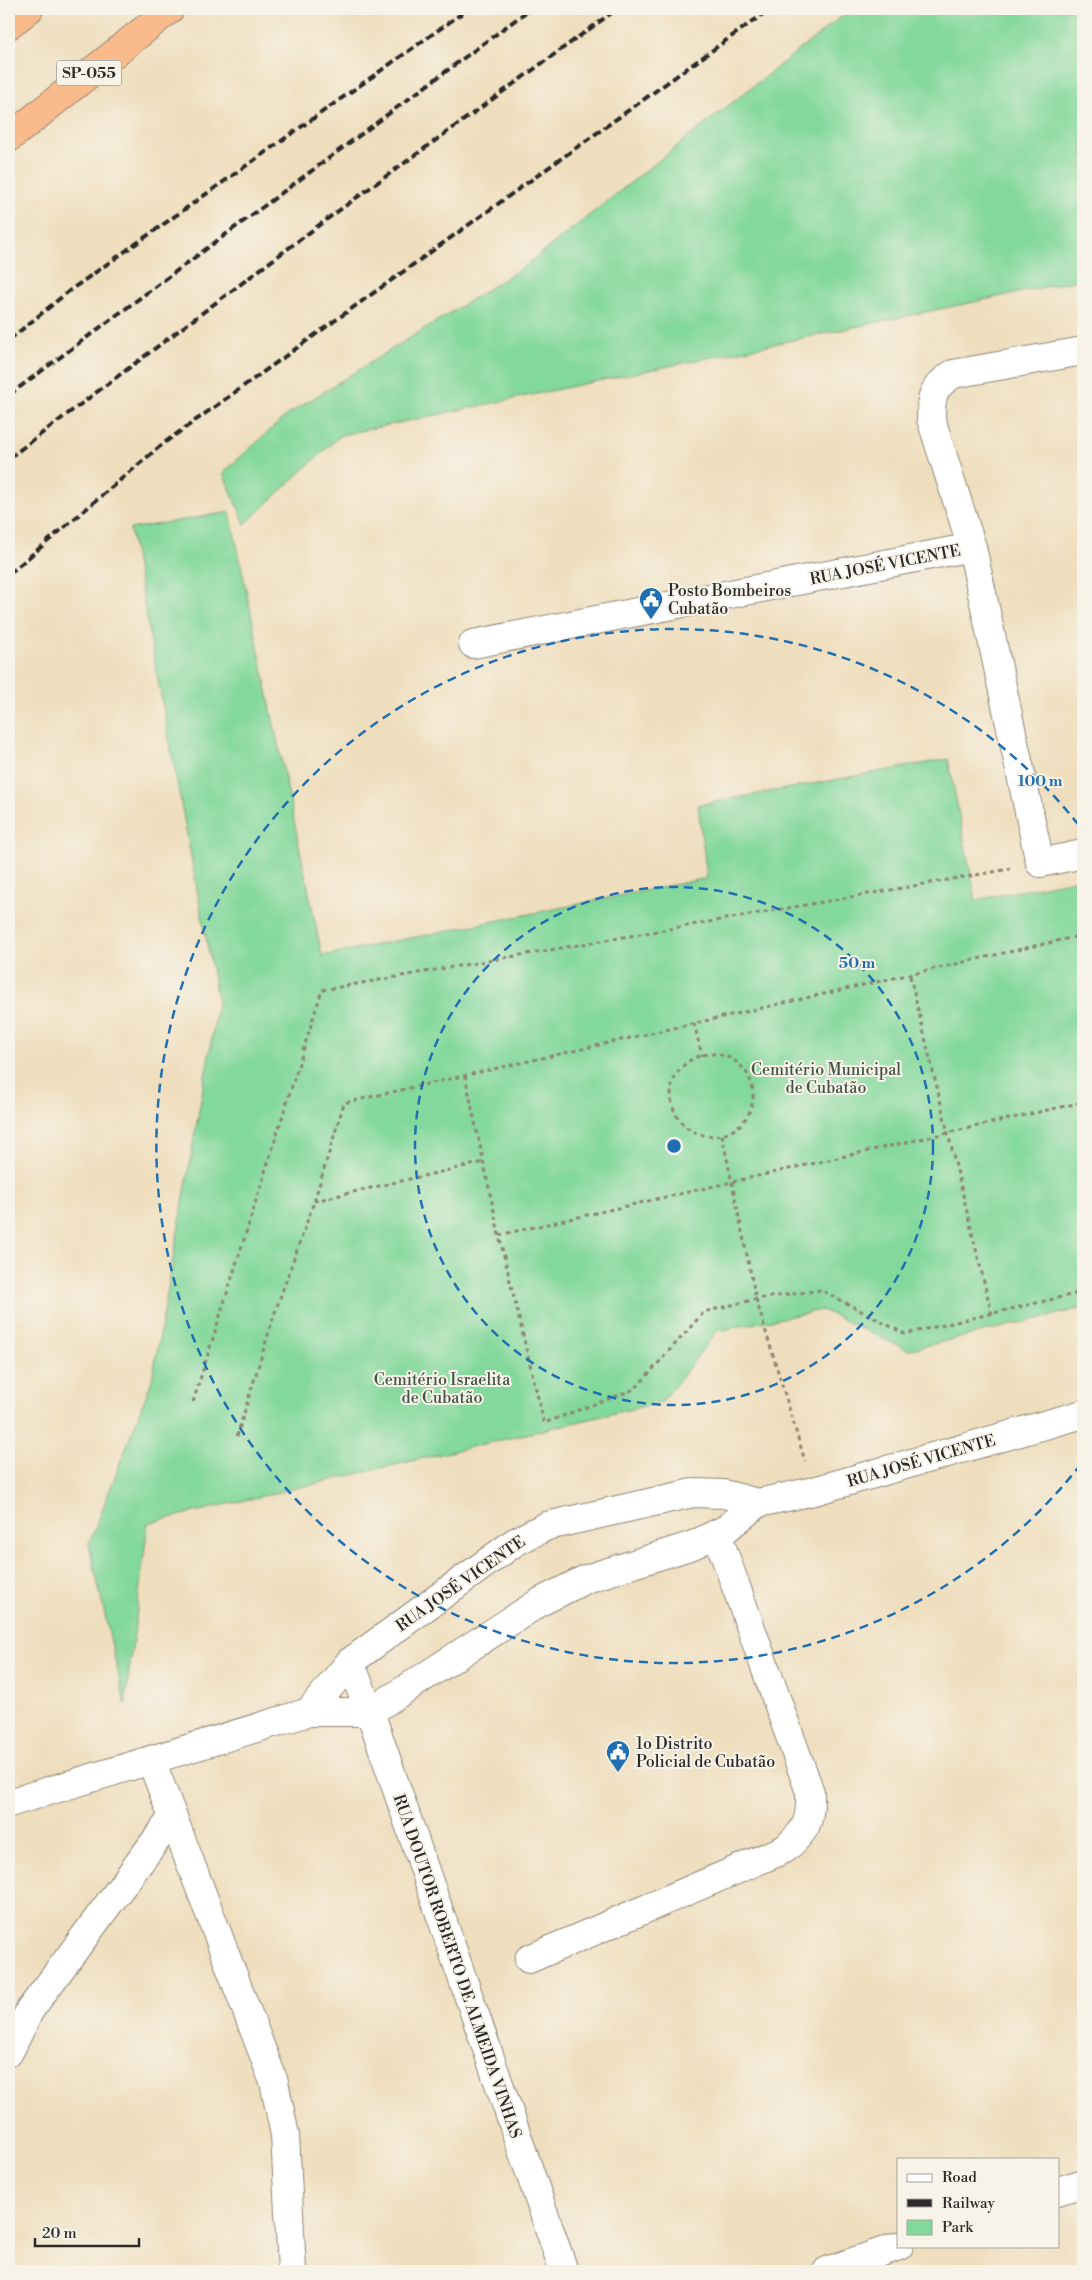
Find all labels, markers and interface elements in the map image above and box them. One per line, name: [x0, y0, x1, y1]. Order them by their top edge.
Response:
road number: SP-055: [56, 60, 122, 86]
street label: RUA JOSÉ VICENTE: [808, 539, 962, 589]
place label: Posto Bombeiros Cubatão: [668, 581, 791, 619]
public building icon: Posto Bombeiros Cubatão: [638, 586, 664, 620]
text: 100 m: [1018, 772, 1063, 791]
text: 50 m: [839, 954, 875, 973]
park label: Cemitério Municipal de Cubatão: [751, 1060, 901, 1098]
centre of rings: [665, 1137, 683, 1155]
park label: Cemitério Israelita de Cubatão: [374, 1370, 511, 1408]
street label: RUA JOSÉ VICENTE: [844, 1428, 998, 1492]
street label: RUA JOSÉ VICENTE: [391, 1530, 529, 1636]
place label: 1o Distrito Policial de Cubatão: [636, 1734, 775, 1772]
public building icon: 1o Distrito Policial de Cubatão: [605, 1739, 631, 1773]
street label: RUA DOUTOR ROBERTO DE ALMEIDA VINHAS: [389, 1792, 526, 2141]
legend: [897, 2158, 1060, 2248]
text: Road: [942, 2168, 977, 2187]
text: Railway: [942, 2194, 996, 2213]
scale bar: [35, 2215, 139, 2247]
text: Park: [942, 2218, 974, 2237]
text: 20 m: [42, 2224, 77, 2243]

